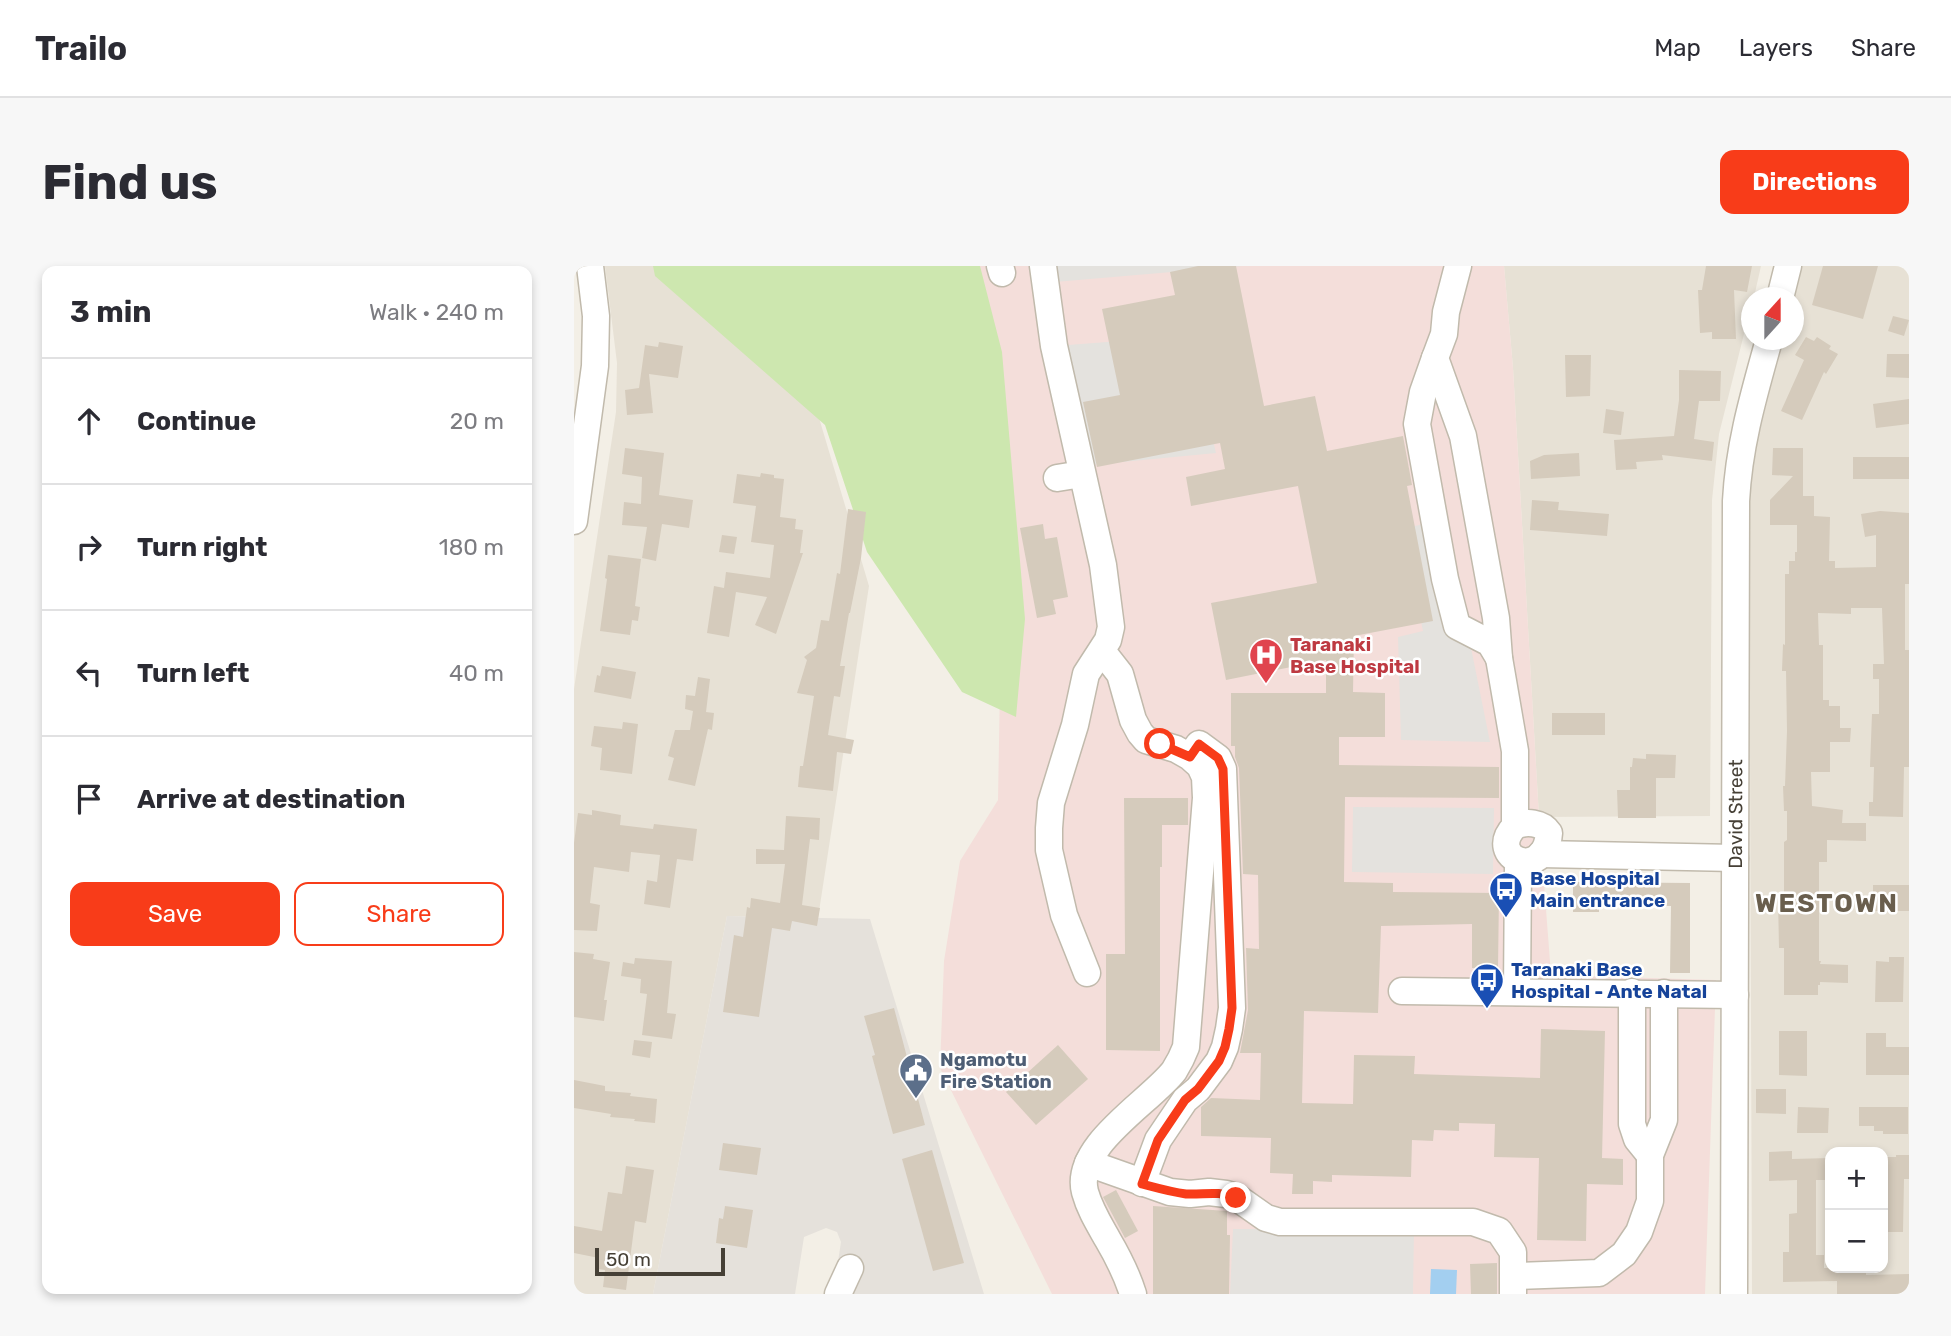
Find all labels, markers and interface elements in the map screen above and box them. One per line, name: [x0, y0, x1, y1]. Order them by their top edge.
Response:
text: Trailo: [35, 29, 127, 68]
text: Map: [1654, 34, 1701, 62]
text: Layers: [1739, 34, 1813, 62]
text: Share: [1851, 34, 1916, 62]
button: Directions: [1720, 150, 1909, 214]
text: Find us: [42, 153, 218, 211]
north arrow: [1741, 287, 1804, 350]
text: 3 min: [70, 294, 152, 330]
text: Walk · 240 m: [369, 298, 504, 326]
icon: ahead: [70, 402, 108, 440]
text: Continue: [137, 406, 256, 437]
text: 20 m: [450, 407, 504, 435]
icon: right: [70, 528, 108, 566]
text: Turn right: [137, 532, 267, 563]
text: 180 m: [439, 533, 504, 561]
place label: Taranaki Base Hospital: [1290, 633, 1420, 678]
hospital icon: Taranaki Base Hospital: [1247, 636, 1285, 685]
icon: left: [70, 654, 108, 692]
text: Turn left: [137, 658, 249, 689]
text: 40 m: [449, 659, 504, 687]
route start: [1144, 728, 1175, 759]
street label: David Street: [1724, 759, 1747, 869]
icon: arrive: [70, 780, 108, 818]
text: Arrive at destination: [137, 784, 405, 815]
place label: Base Hospital Main entrance: [1530, 867, 1665, 912]
bus stop icon: Base Hospital Main entrance: [1487, 870, 1525, 919]
button: Save: [70, 882, 280, 946]
button: Share: [294, 882, 504, 946]
district label: WESTOWN: [1755, 888, 1899, 919]
place label: Taranaki Base Hospital - Ante Natal: [1511, 958, 1707, 1003]
bus stop icon: Taranaki Base Hospital - Ante Natal: [1468, 961, 1506, 1010]
place label: Ngamotu Fire Station: [940, 1048, 1052, 1093]
public building icon: Ngamotu Fire Station: [897, 1051, 935, 1100]
map controls: [1825, 1147, 1888, 1273]
button: +: [1825, 1147, 1888, 1210]
route end: [1220, 1182, 1251, 1213]
button: −: [1825, 1210, 1888, 1273]
scale bar: [595, 1245, 724, 1277]
text: 50 m: [606, 1248, 651, 1271]

